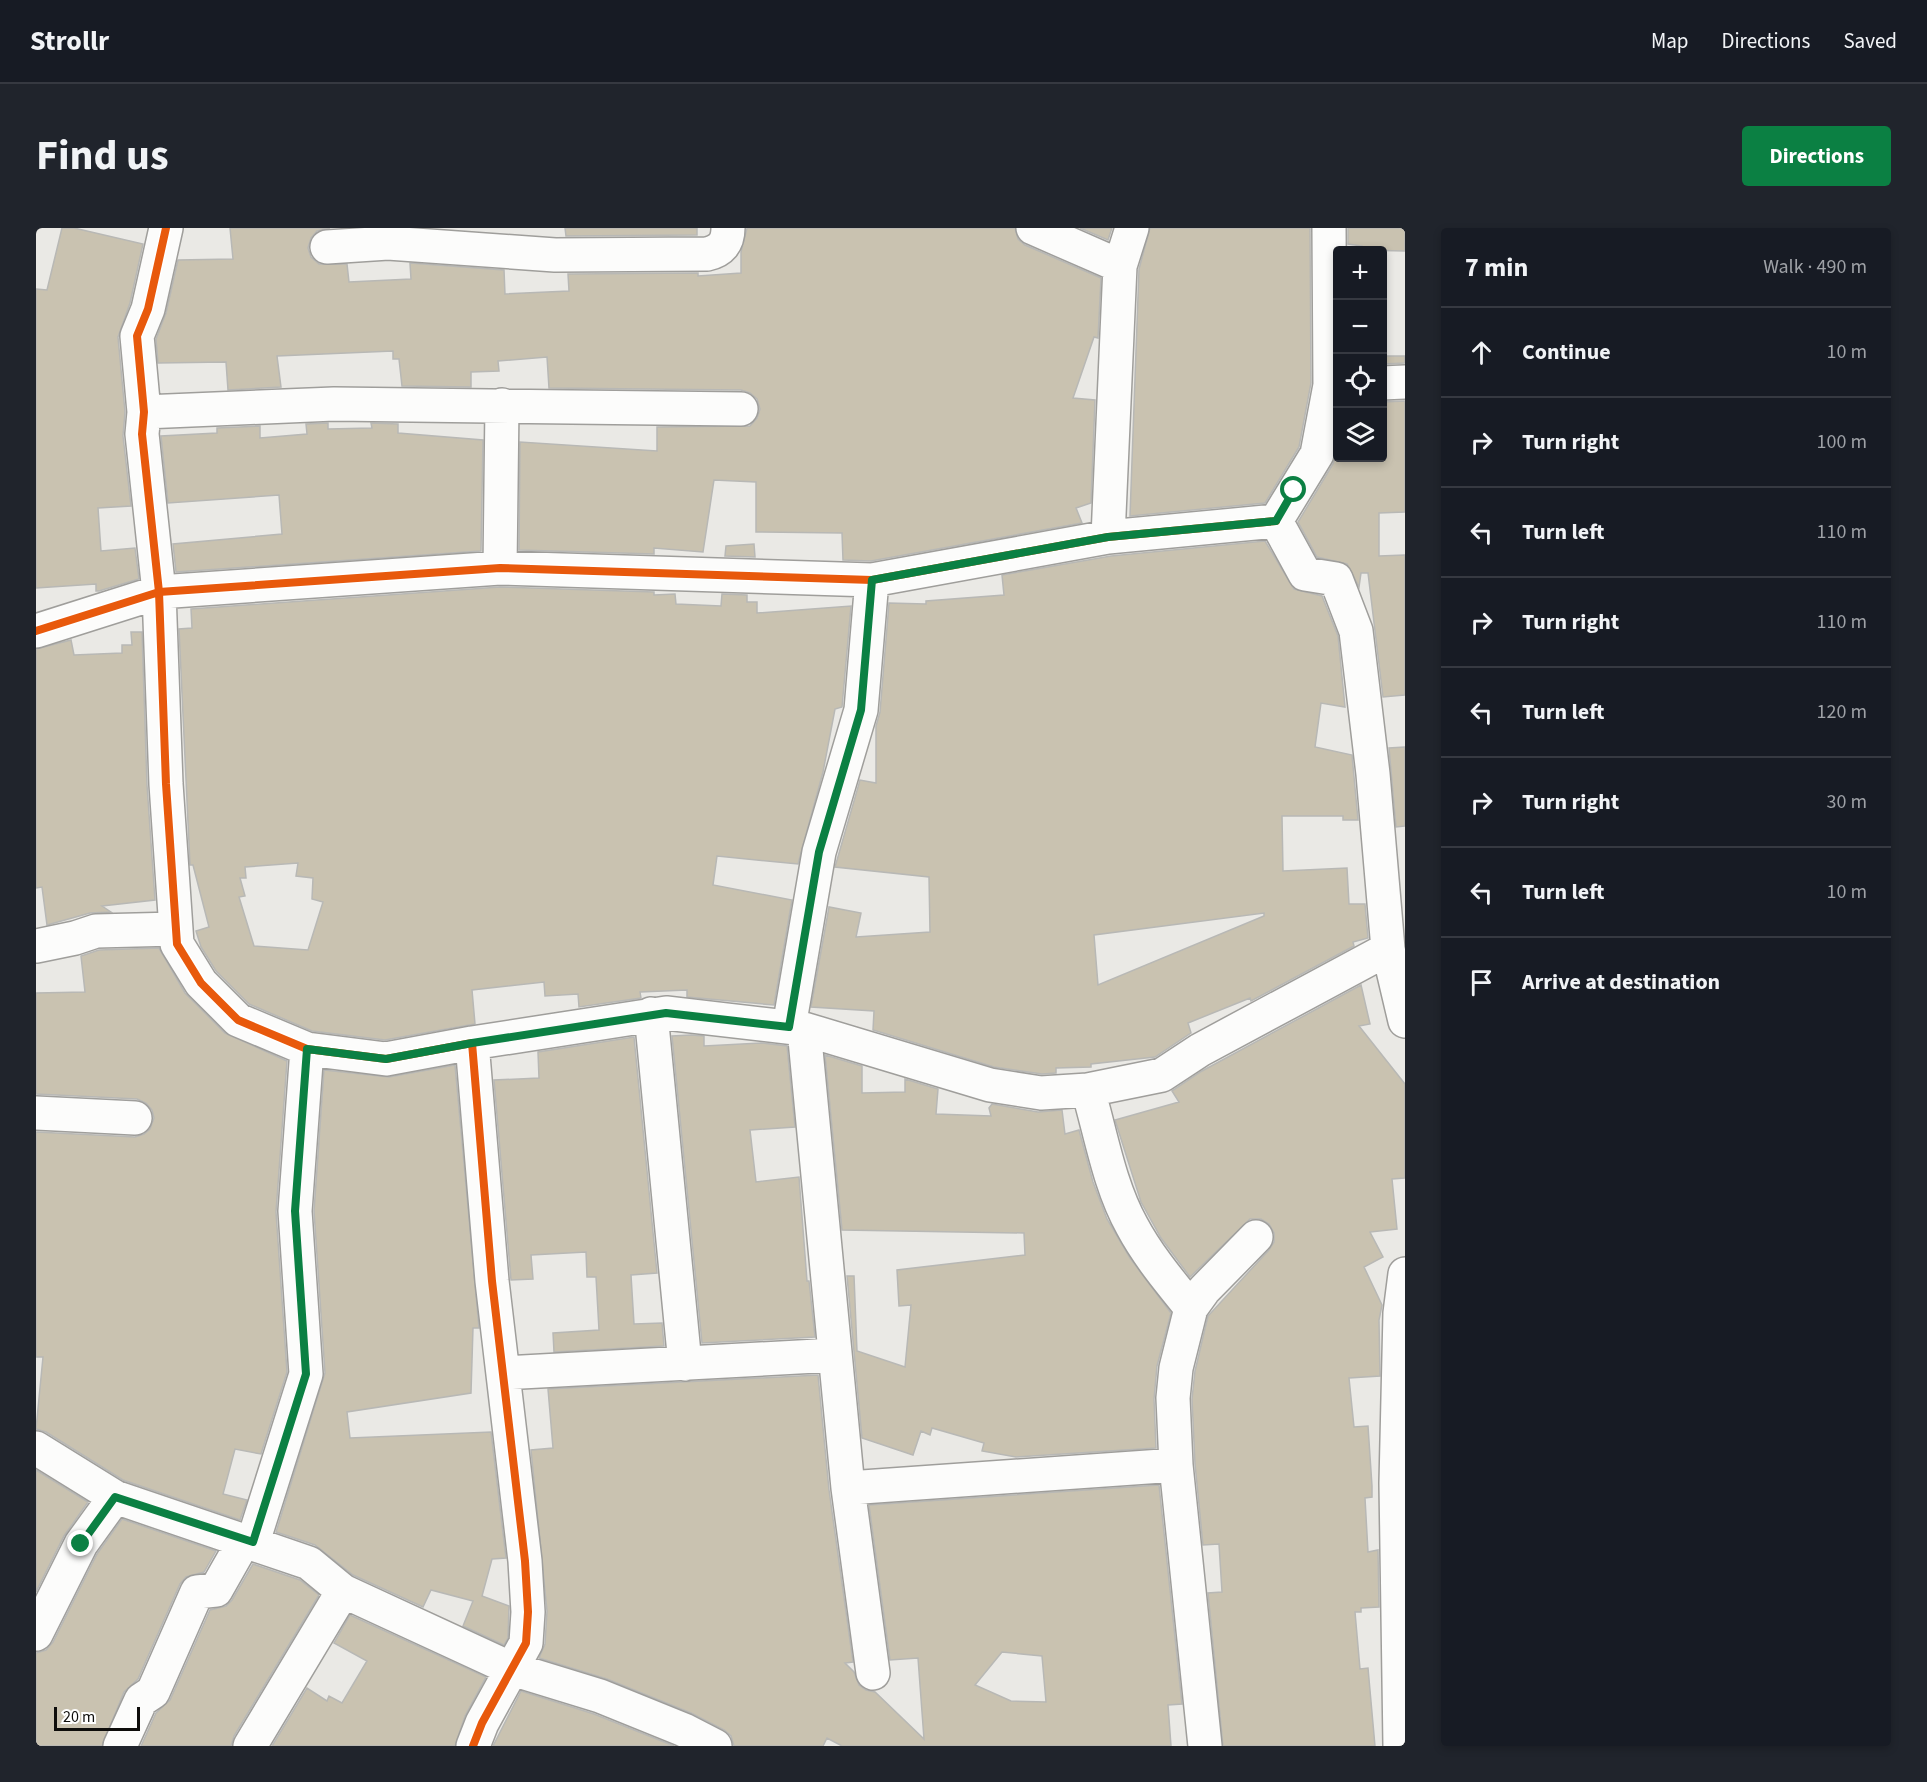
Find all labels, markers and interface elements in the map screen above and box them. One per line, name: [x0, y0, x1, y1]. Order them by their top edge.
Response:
text: Strollr: [30, 21, 109, 61]
text: Map: [1651, 26, 1689, 56]
text: Directions: [1722, 26, 1810, 56]
text: Saved: [1843, 26, 1897, 56]
text: Find us: [36, 126, 169, 186]
button: Directions: [1742, 126, 1891, 186]
map controls: [1333, 246, 1387, 462]
button: +: [1333, 246, 1387, 300]
text: 7 min: [1465, 249, 1528, 286]
text: Walk · 490 m: [1763, 253, 1867, 281]
button: −: [1333, 300, 1387, 354]
icon: ahead: [1465, 336, 1498, 369]
text: Continue: [1522, 336, 1611, 368]
text: 10 m: [1827, 338, 1867, 366]
button: locate: [1333, 354, 1387, 408]
button: layers: [1333, 408, 1387, 462]
icon: right: [1465, 426, 1498, 459]
text: Turn right: [1522, 426, 1619, 458]
text: 100 m: [1817, 428, 1867, 456]
route start: [1280, 476, 1306, 502]
icon: left: [1465, 516, 1498, 549]
text: Turn left: [1522, 516, 1604, 548]
text: 110 m: [1817, 518, 1867, 546]
icon: right: [1465, 606, 1498, 639]
text: Turn right: [1522, 606, 1619, 638]
text: 110 m: [1817, 608, 1867, 636]
icon: left: [1465, 696, 1498, 729]
text: Turn left: [1522, 696, 1604, 728]
text: 120 m: [1817, 698, 1867, 726]
icon: right: [1465, 786, 1498, 819]
text: Turn right: [1522, 786, 1619, 818]
text: 30 m: [1827, 788, 1867, 816]
icon: left: [1465, 876, 1498, 909]
text: Turn left: [1522, 876, 1604, 908]
text: 10 m: [1827, 878, 1867, 906]
icon: arrive: [1465, 966, 1498, 999]
text: Arrive at destination: [1522, 966, 1720, 998]
route end: [67, 1530, 93, 1556]
scale bar: [54, 1704, 140, 1732]
text: 20 m: [63, 1706, 95, 1728]

